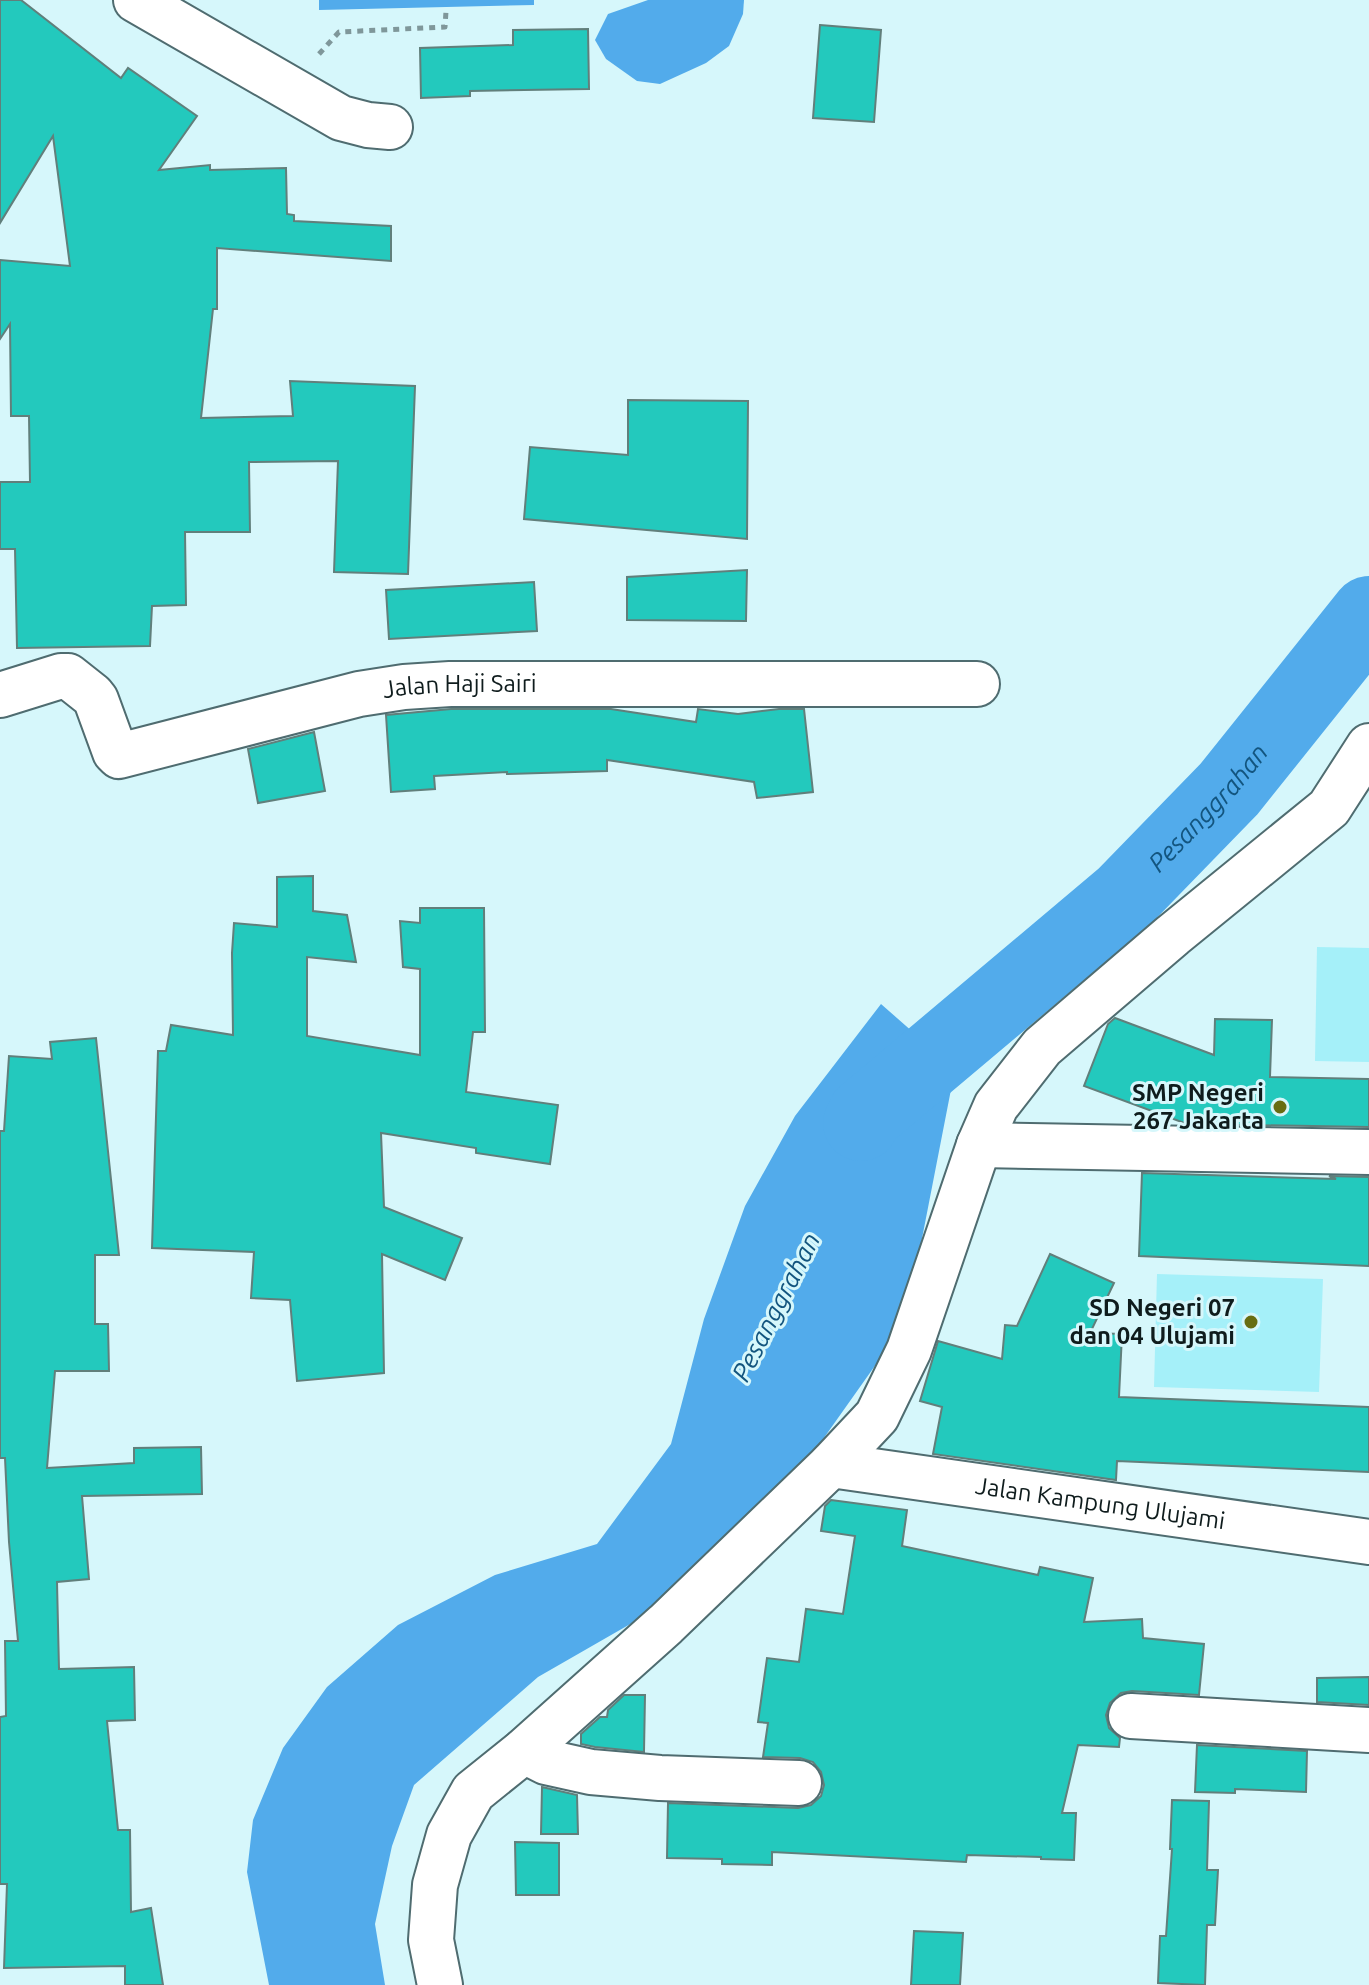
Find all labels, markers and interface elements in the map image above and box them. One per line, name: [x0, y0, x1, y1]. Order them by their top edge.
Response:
street label: Jalan Haji Sairi: [381, 670, 537, 703]
water label: Pesanggrahan: [1142, 738, 1273, 877]
place label: SMP Negeri 267 Jakarta: [1132, 1079, 1264, 1134]
marker: SMP Negeri 267 Jakarta: [1271, 1098, 1289, 1116]
water label: Pesanggrahan: [726, 1228, 825, 1386]
place label: SD Negeri 07 dan 04 Ulujami: [1070, 1294, 1235, 1349]
marker: SD Negeri 07 dan 04 Ulujami: [1242, 1313, 1260, 1331]
street label: Jalan Kampung Ulujami: [974, 1472, 1227, 1534]

